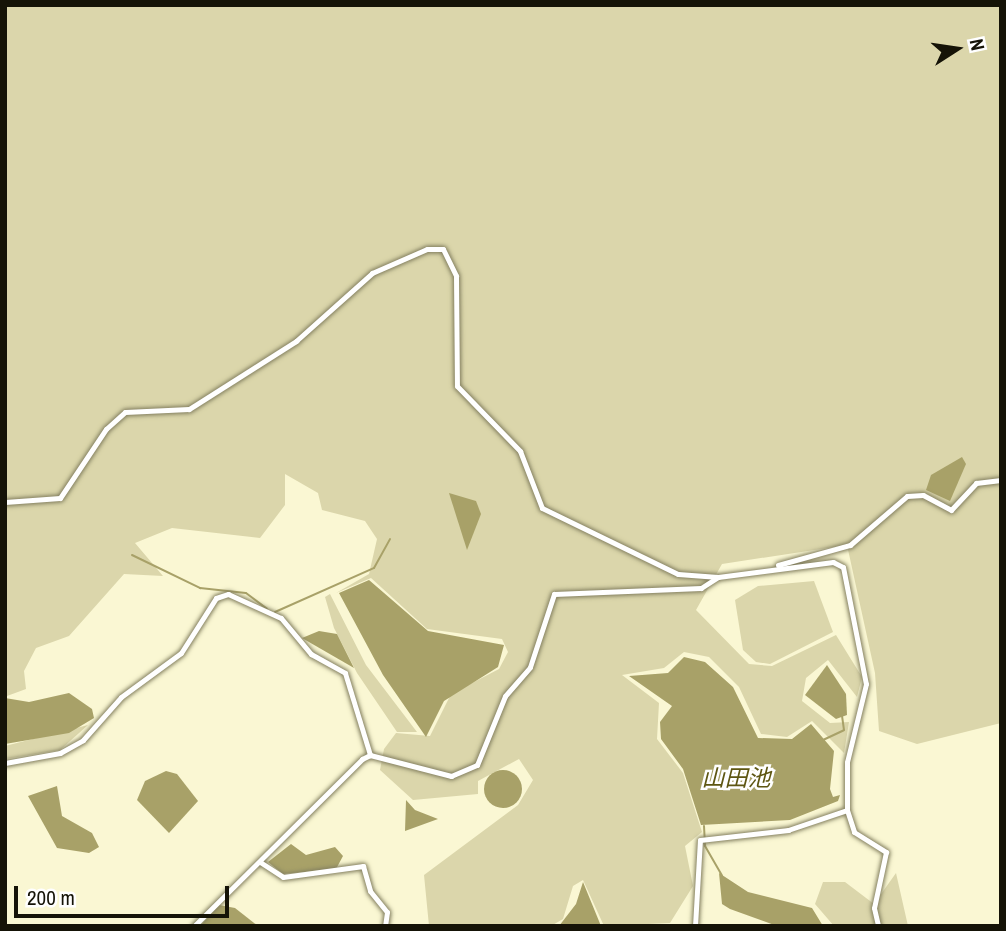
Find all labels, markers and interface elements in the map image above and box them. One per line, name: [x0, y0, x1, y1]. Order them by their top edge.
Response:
north arrow: [922, 14, 992, 84]
text: N: [964, 36, 991, 53]
water label: 山田池: [702, 764, 770, 792]
scale bar: [18, 872, 233, 916]
text: 200 m: [27, 883, 75, 912]

